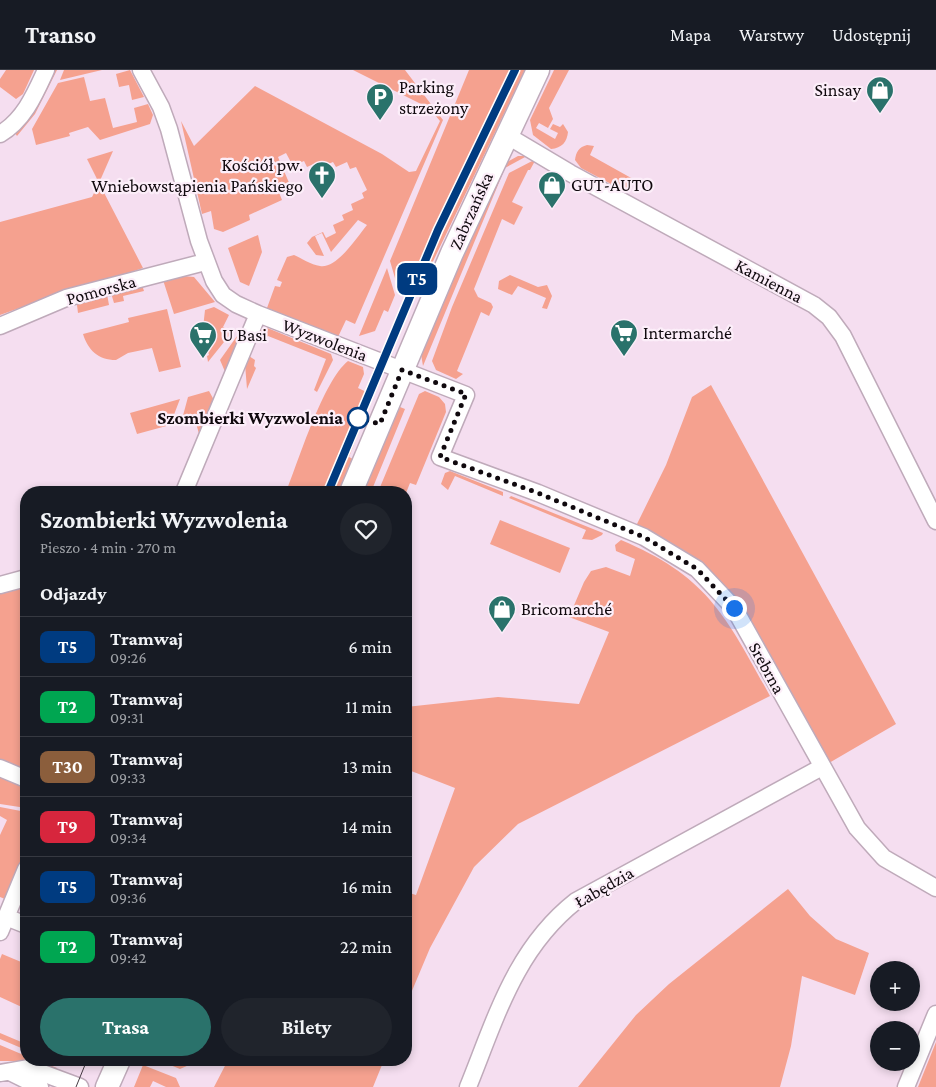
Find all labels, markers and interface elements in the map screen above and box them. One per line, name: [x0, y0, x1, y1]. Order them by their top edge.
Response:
text: Transo: [25, 21, 96, 48]
text: Mapa: [670, 25, 711, 45]
text: Warstwy: [739, 25, 804, 45]
text: Udostępnij: [832, 25, 911, 45]
shop icon: Sinsay: [865, 75, 895, 114]
place label: Parking strzeżony: [399, 77, 469, 118]
place label: Sinsay: [815, 80, 862, 100]
parking icon: Parking strzeżony: [365, 82, 395, 121]
place label: Kościół pw. Wniebowstąpienia Pańskiego: [91, 155, 303, 196]
church icon: Kościół pw. Wniebowstąpienia Pańskiego: [307, 160, 337, 199]
street label: Zabrzańska: [445, 169, 497, 253]
shop icon: GUT-AUTO: [537, 170, 567, 209]
place label: GUT-AUTO: [571, 175, 653, 195]
street label: Kamienna: [732, 255, 806, 307]
line badge: T5: [394, 263, 440, 295]
text: T5: [407, 269, 427, 289]
street label: Pomorska: [64, 271, 138, 309]
street label: Wyzwolenia: [280, 315, 370, 365]
supermarket icon: Intermarché: [609, 318, 639, 357]
supermarket icon: U Basi: [188, 320, 218, 359]
place label: Intermarché: [643, 323, 732, 343]
place label: U Basi: [222, 325, 267, 345]
marker: Szombierki Wyzwolenia: [347, 407, 369, 429]
place label: Szombierki Wyzwolenia: [157, 408, 343, 428]
button: heart: [340, 503, 392, 555]
text: Szombierki Wyzwolenia: [40, 506, 288, 533]
text: Pieszo · 4 min · 270 m: [40, 539, 176, 556]
text: Odjazdy: [40, 583, 106, 604]
shop icon: Bricomarché: [487, 594, 517, 633]
your location: [722, 596, 747, 621]
place label: Bricomarché: [521, 599, 612, 619]
text: Tramwaj: [110, 628, 183, 649]
text: 6 min: [348, 636, 392, 657]
text: T5: [58, 637, 77, 657]
street label: Srebrna: [745, 639, 789, 697]
text: 09:26: [110, 649, 147, 666]
text: Tramwaj: [110, 688, 183, 709]
text: 11 min: [345, 696, 392, 717]
text: T2: [58, 697, 77, 717]
text: 09:31: [110, 709, 144, 726]
text: Tramwaj: [110, 748, 183, 769]
text: 13 min: [343, 756, 392, 777]
text: T30: [52, 757, 83, 777]
text: 09:33: [110, 769, 146, 786]
text: Tramwaj: [110, 808, 183, 829]
text: 14 min: [342, 816, 392, 837]
text: T9: [57, 817, 78, 837]
text: 09:34: [110, 829, 147, 846]
street label: Łabędzia: [571, 862, 637, 912]
text: Tramwaj: [110, 868, 183, 889]
text: 16 min: [342, 876, 392, 897]
text: T5: [58, 877, 77, 897]
text: 09:36: [110, 889, 147, 906]
text: Tramwaj: [110, 928, 183, 949]
text: 22 min: [340, 936, 392, 957]
text: T2: [58, 937, 77, 957]
text: 09:42: [110, 949, 146, 966]
map controls: [870, 961, 920, 1071]
button: +: [870, 961, 920, 1011]
button: Trasa: [40, 998, 211, 1056]
button: Bilety: [221, 998, 392, 1056]
button: −: [870, 1021, 920, 1071]

